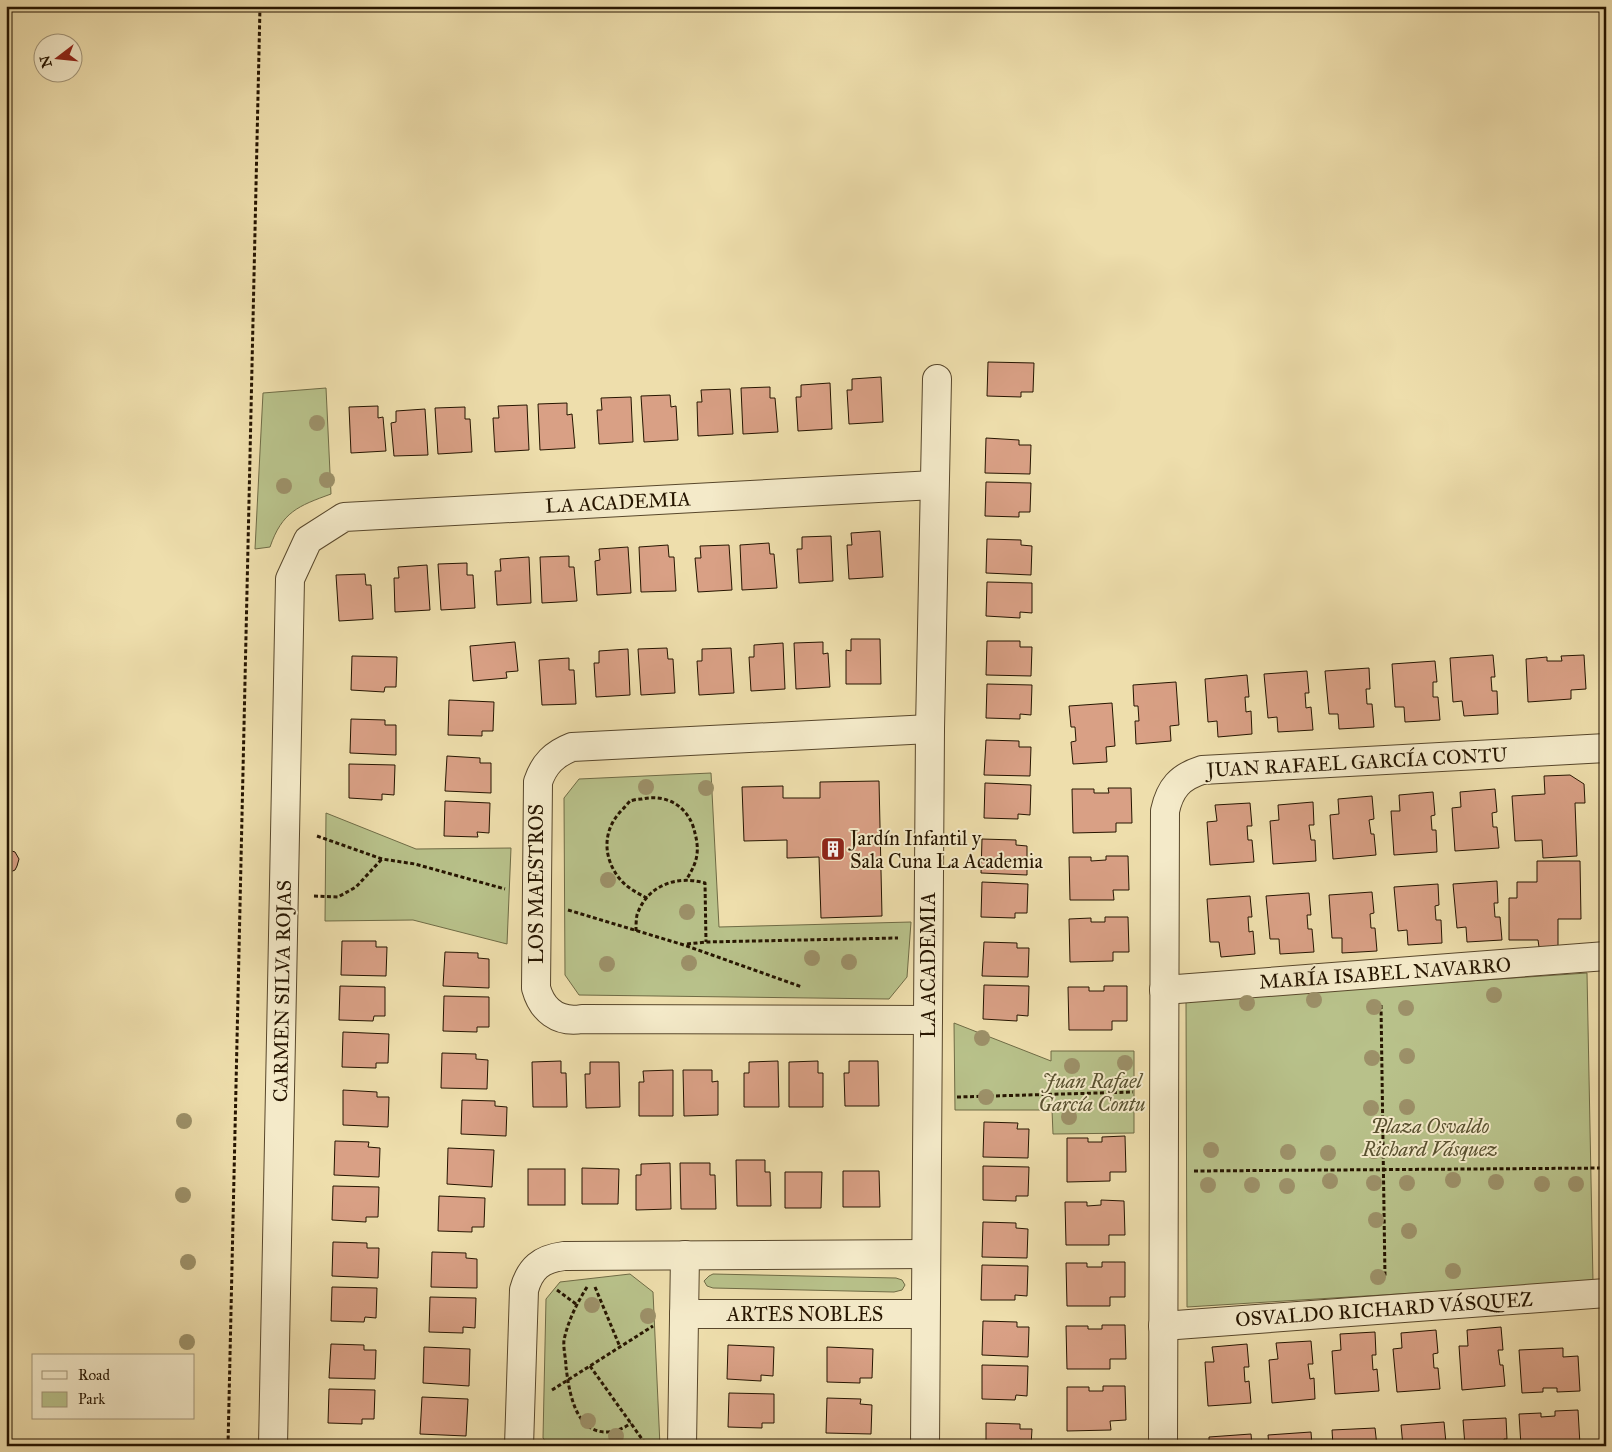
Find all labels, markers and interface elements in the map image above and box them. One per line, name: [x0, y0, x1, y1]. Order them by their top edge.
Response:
north arrow: [32, 32, 82, 82]
text: N: [36, 53, 56, 69]
street label: LA ACADEMIA: [545, 486, 692, 518]
street label: JUAN RAFAEL GARCÍA CONTU: [1204, 740, 1508, 783]
street label: LOS MAESTROS: [524, 804, 548, 964]
place label: Jardín Infantil y Sala Cuna La Academia: [848, 826, 1043, 873]
building icon: Jardín Infantil y Sala Cuna La Academia: [820, 836, 846, 862]
street label: CARMEN SILVA ROJAS: [268, 880, 297, 1102]
street label: LA ACADEMIA: [916, 892, 940, 1038]
street label: MARÍA ISABEL NAVARRO: [1258, 950, 1512, 994]
park label: Juan Rafael García Contu: [1039, 1069, 1145, 1116]
park label: Plaza Osvaldo Richard Vásquez: [1361, 1114, 1498, 1161]
street label: OSVALDO RICHARD VÁSQUEZ: [1234, 1286, 1534, 1331]
street label: ARTES NOBLES: [726, 1302, 883, 1326]
legend: [32, 1354, 195, 1420]
text: Road: [78, 1366, 110, 1384]
text: Park: [78, 1390, 105, 1408]

